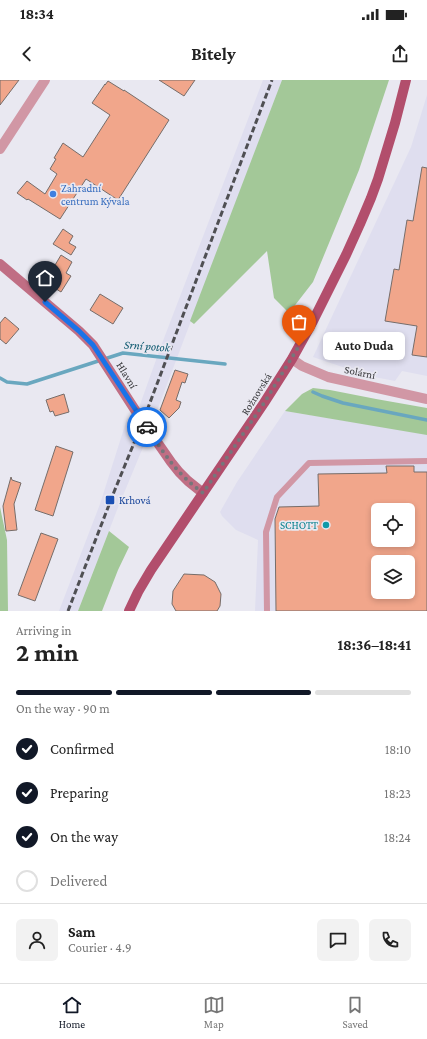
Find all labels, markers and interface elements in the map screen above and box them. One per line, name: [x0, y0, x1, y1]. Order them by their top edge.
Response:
text: 18:34: [20, 6, 54, 22]
icon: back: [16, 43, 38, 65]
icon: share: [389, 43, 411, 65]
text: Bitely: [191, 44, 236, 64]
place label: Zahradní centrum Kývala: [61, 182, 130, 208]
marker: Zahradní centrum Kývala: [48, 189, 58, 199]
pin: [28, 261, 62, 302]
icon: home: [34, 267, 56, 289]
pin: [282, 305, 316, 346]
icon: bag: [288, 311, 310, 333]
callout: Auto Duda: [323, 332, 405, 360]
water label: Srní potok: [124, 337, 171, 355]
text: Auto Duda: [335, 338, 393, 353]
street label: Hlavní: [114, 360, 140, 391]
street label: Solární: [343, 363, 378, 381]
street label: Rožnovská: [238, 371, 274, 417]
courier: [127, 407, 167, 447]
icon: car: [136, 416, 158, 438]
marker: Krhová: [104, 494, 116, 506]
place label: Krhová: [119, 494, 151, 506]
map controls: [371, 503, 415, 599]
button: locate: [371, 503, 415, 547]
place label: SCHOTT: [280, 519, 318, 531]
marker: SCHOTT: [321, 520, 331, 530]
button: layers: [371, 555, 415, 599]
text: Arriving in: [16, 623, 72, 638]
text: 18:36–18:41: [337, 637, 411, 653]
text: 2 min: [16, 638, 79, 667]
text: On the way · 90 m: [16, 701, 110, 716]
icon: check: [16, 738, 38, 760]
text: Confirmed: [50, 741, 114, 757]
text: 18:10: [385, 742, 411, 757]
icon: check: [16, 782, 38, 804]
text: Preparing: [50, 785, 109, 801]
text: 18:23: [384, 786, 411, 801]
icon: check: [16, 826, 38, 848]
text: On the way: [50, 829, 118, 845]
text: 18:24: [384, 830, 411, 845]
text: Delivered: [50, 873, 107, 889]
button: person: [16, 919, 58, 961]
button: chat: [317, 919, 359, 961]
button: phone: [369, 919, 411, 961]
text: Sam: [68, 924, 96, 940]
text: Courier · 4.9: [68, 940, 132, 955]
tab: Home: [59, 994, 85, 1030]
tab: Map: [203, 994, 225, 1030]
tab: Saved: [342, 994, 368, 1030]

